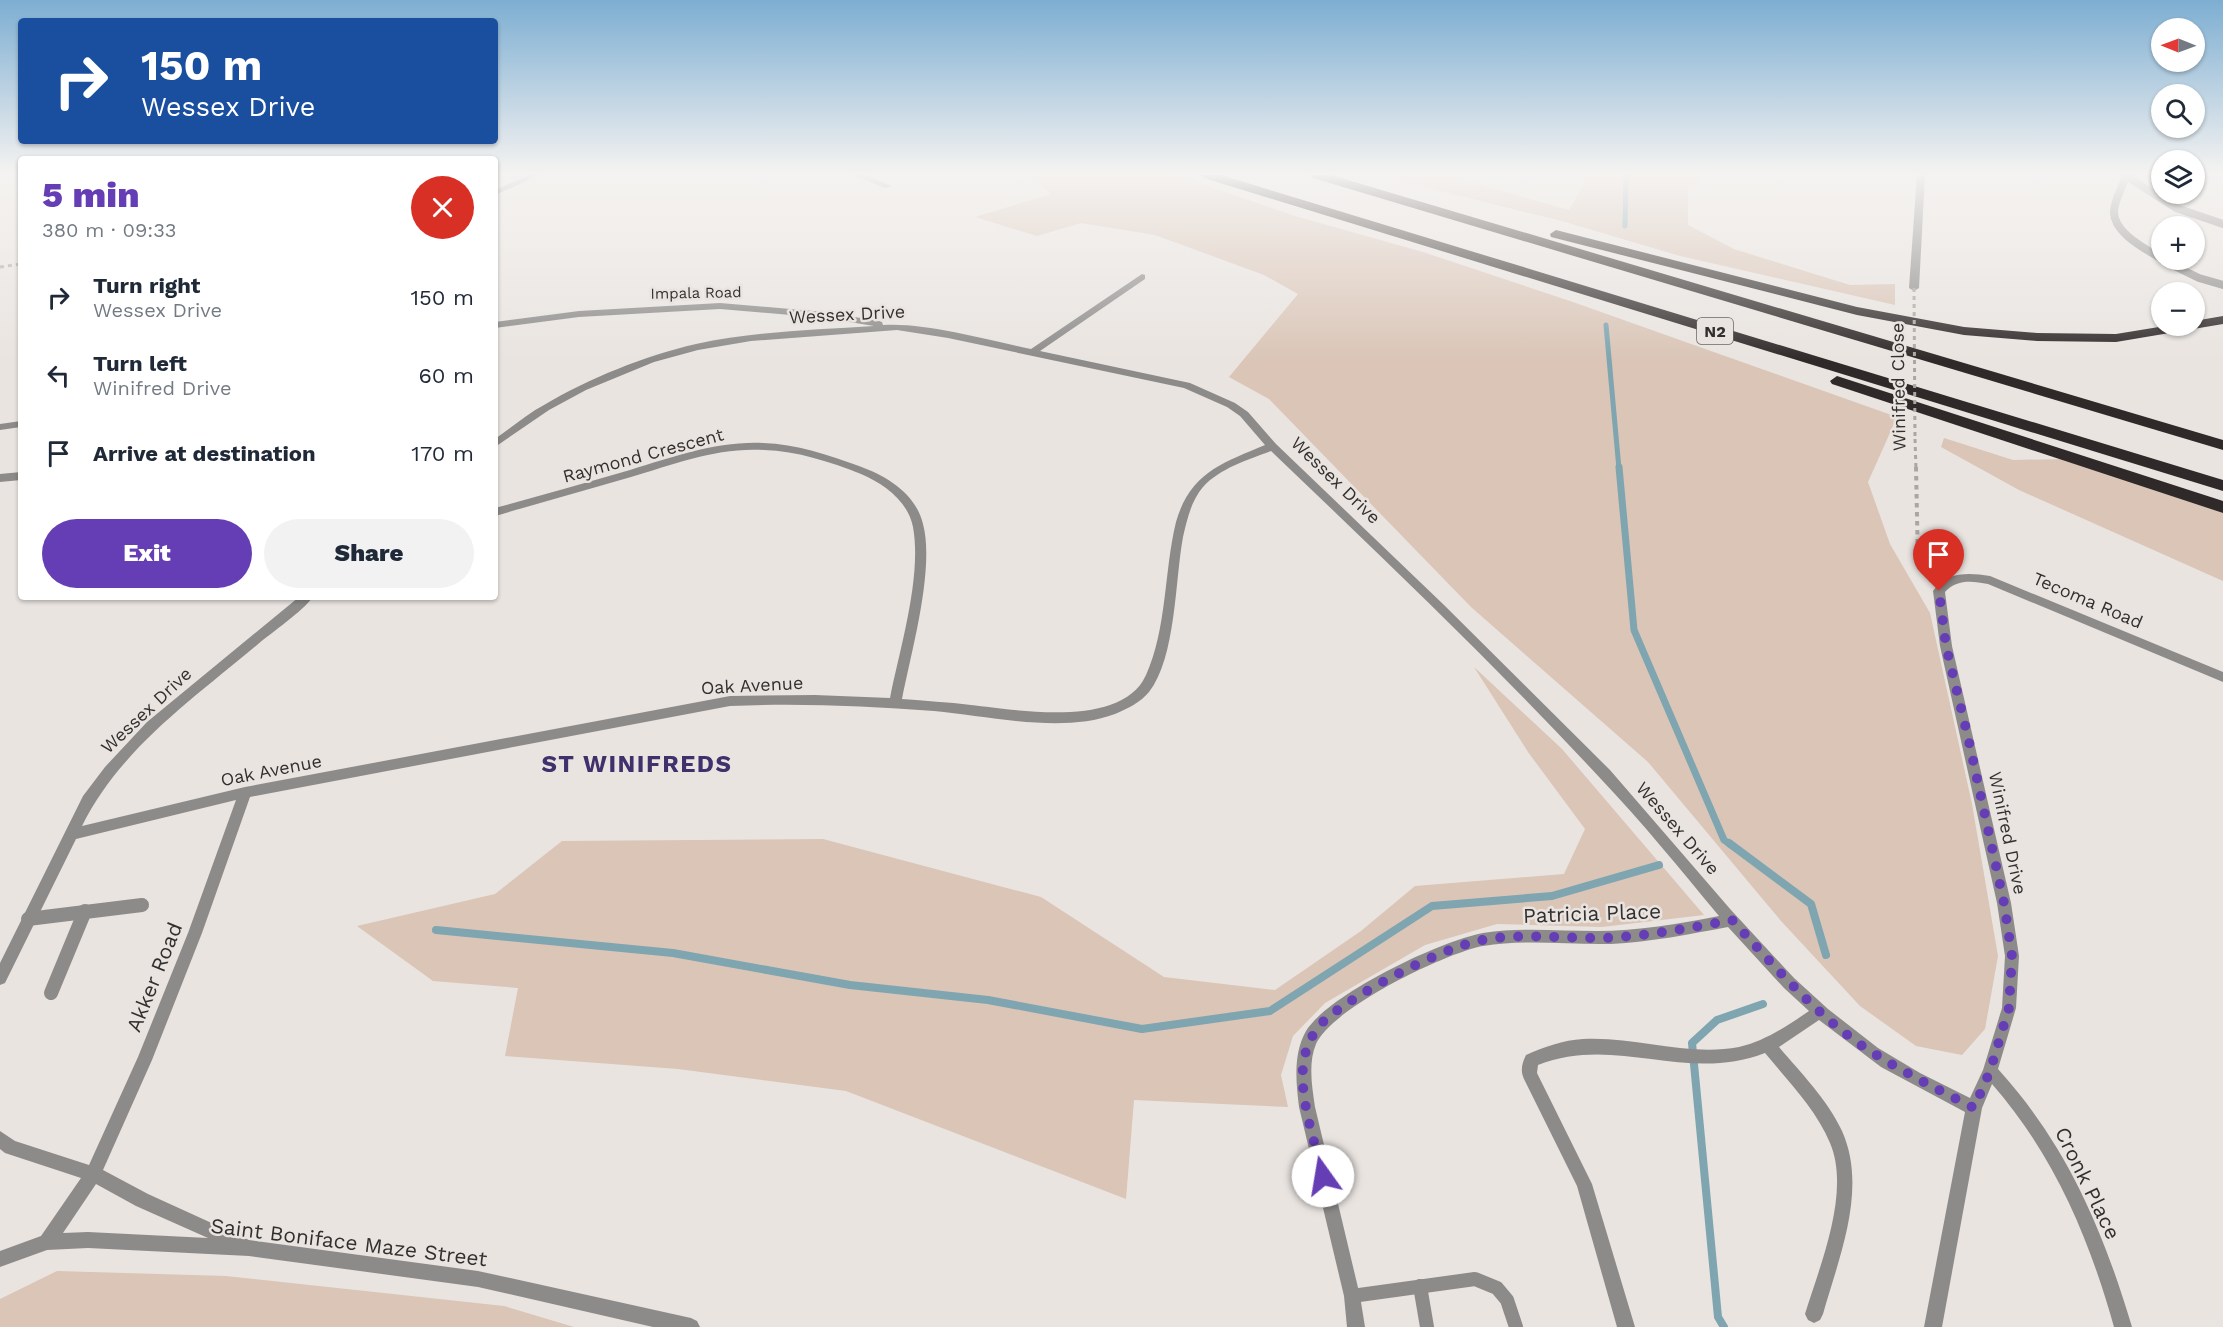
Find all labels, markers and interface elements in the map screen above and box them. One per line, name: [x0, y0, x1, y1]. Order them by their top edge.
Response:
north arrow: [2151, 18, 2205, 72]
map controls: [2151, 18, 2205, 336]
text: 150 m: [141, 41, 262, 90]
icon: right: [42, 42, 120, 120]
button: search: [2151, 84, 2205, 138]
text: Wessex Drive: [141, 91, 315, 123]
button: layers: [2151, 150, 2205, 204]
text: 5 min: [42, 174, 139, 216]
button: close: [411, 176, 474, 239]
button: +: [2151, 216, 2205, 270]
text: 380 m · 09:33: [42, 218, 176, 242]
text: Turn right: [93, 273, 200, 298]
icon: right: [42, 281, 75, 314]
button: −: [2151, 282, 2205, 336]
street label: Impala Road: [650, 283, 742, 303]
text: 150 m: [410, 285, 474, 310]
text: Wessex Drive: [93, 298, 222, 322]
street label: Wessex Drive: [788, 300, 906, 328]
road number: N2: [1697, 318, 1733, 344]
street label: Winifred Close: [1886, 323, 1910, 451]
text: Turn left: [93, 351, 187, 376]
icon: left: [42, 359, 75, 392]
text: 60 m: [418, 363, 474, 388]
text: Winifred Drive: [93, 376, 232, 400]
street label: Raymond Crescent: [560, 423, 726, 487]
street label: Wessex Drive: [1287, 432, 1385, 528]
icon: arrive: [42, 437, 75, 470]
text: Arrive at destination: [93, 441, 316, 466]
text: 170 m: [411, 441, 474, 466]
button: Exit: [42, 519, 252, 588]
button: Share: [264, 519, 474, 588]
pin: [1913, 529, 1964, 591]
icon: arrive: [1922, 538, 1955, 571]
street label: Tecoma Road: [2030, 567, 2146, 633]
street label: Wessex Drive: [96, 663, 196, 757]
street label: Oak Avenue: [700, 672, 804, 698]
street label: Oak Avenue: [219, 750, 323, 790]
district label: ST WINIFREDS: [542, 750, 732, 778]
street label: Winifred Drive: [1985, 770, 2031, 896]
street label: Wessex Drive: [1632, 777, 1724, 879]
street label: Patricia Place: [1523, 898, 1661, 928]
street label: Akker Road: [121, 919, 187, 1035]
street label: Cronk Place: [2050, 1123, 2126, 1243]
position arrow: [1291, 1144, 1355, 1208]
street label: Saint Boniface Maze Street: [209, 1213, 489, 1271]

